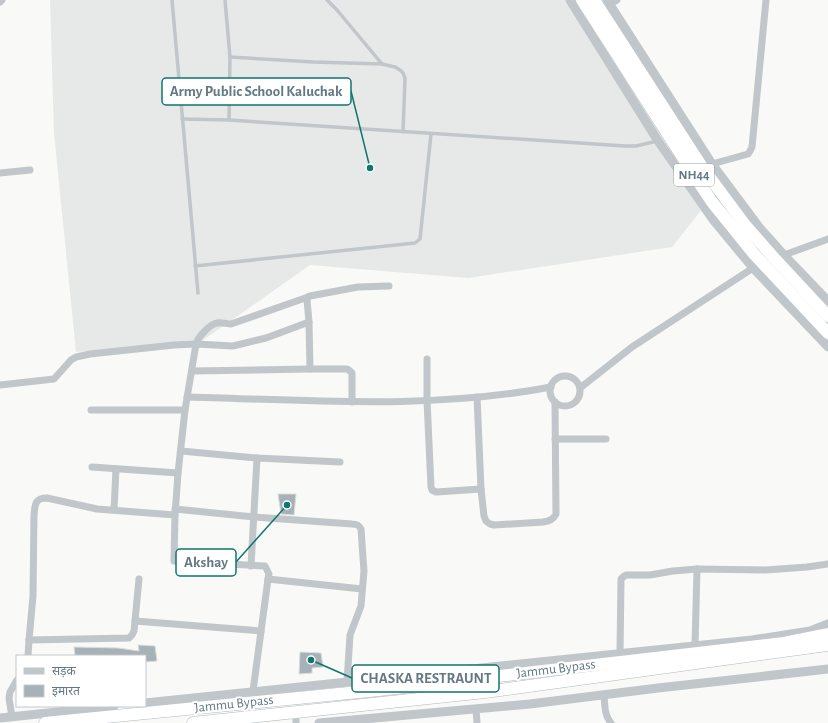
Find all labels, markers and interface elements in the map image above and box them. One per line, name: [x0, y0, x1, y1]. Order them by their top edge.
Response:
callout: Army Public School Kaluchak: [162, 78, 351, 105]
text: Army Public School Kaluchak: [170, 84, 343, 99]
road number: NH44: [674, 164, 714, 186]
callout: Akshay: [176, 549, 236, 576]
text: Akshay: [184, 555, 228, 570]
legend: [16, 655, 146, 707]
street label: Jammu Bypass: [516, 657, 596, 681]
text: सड़क: [52, 665, 77, 678]
callout: CHASKA RESTRAUNT: [352, 665, 499, 692]
text: CHASKA RESTRAUNT: [361, 671, 492, 686]
text: इमारत: [52, 685, 81, 698]
street label: Jammu Bypass: [194, 693, 274, 715]

